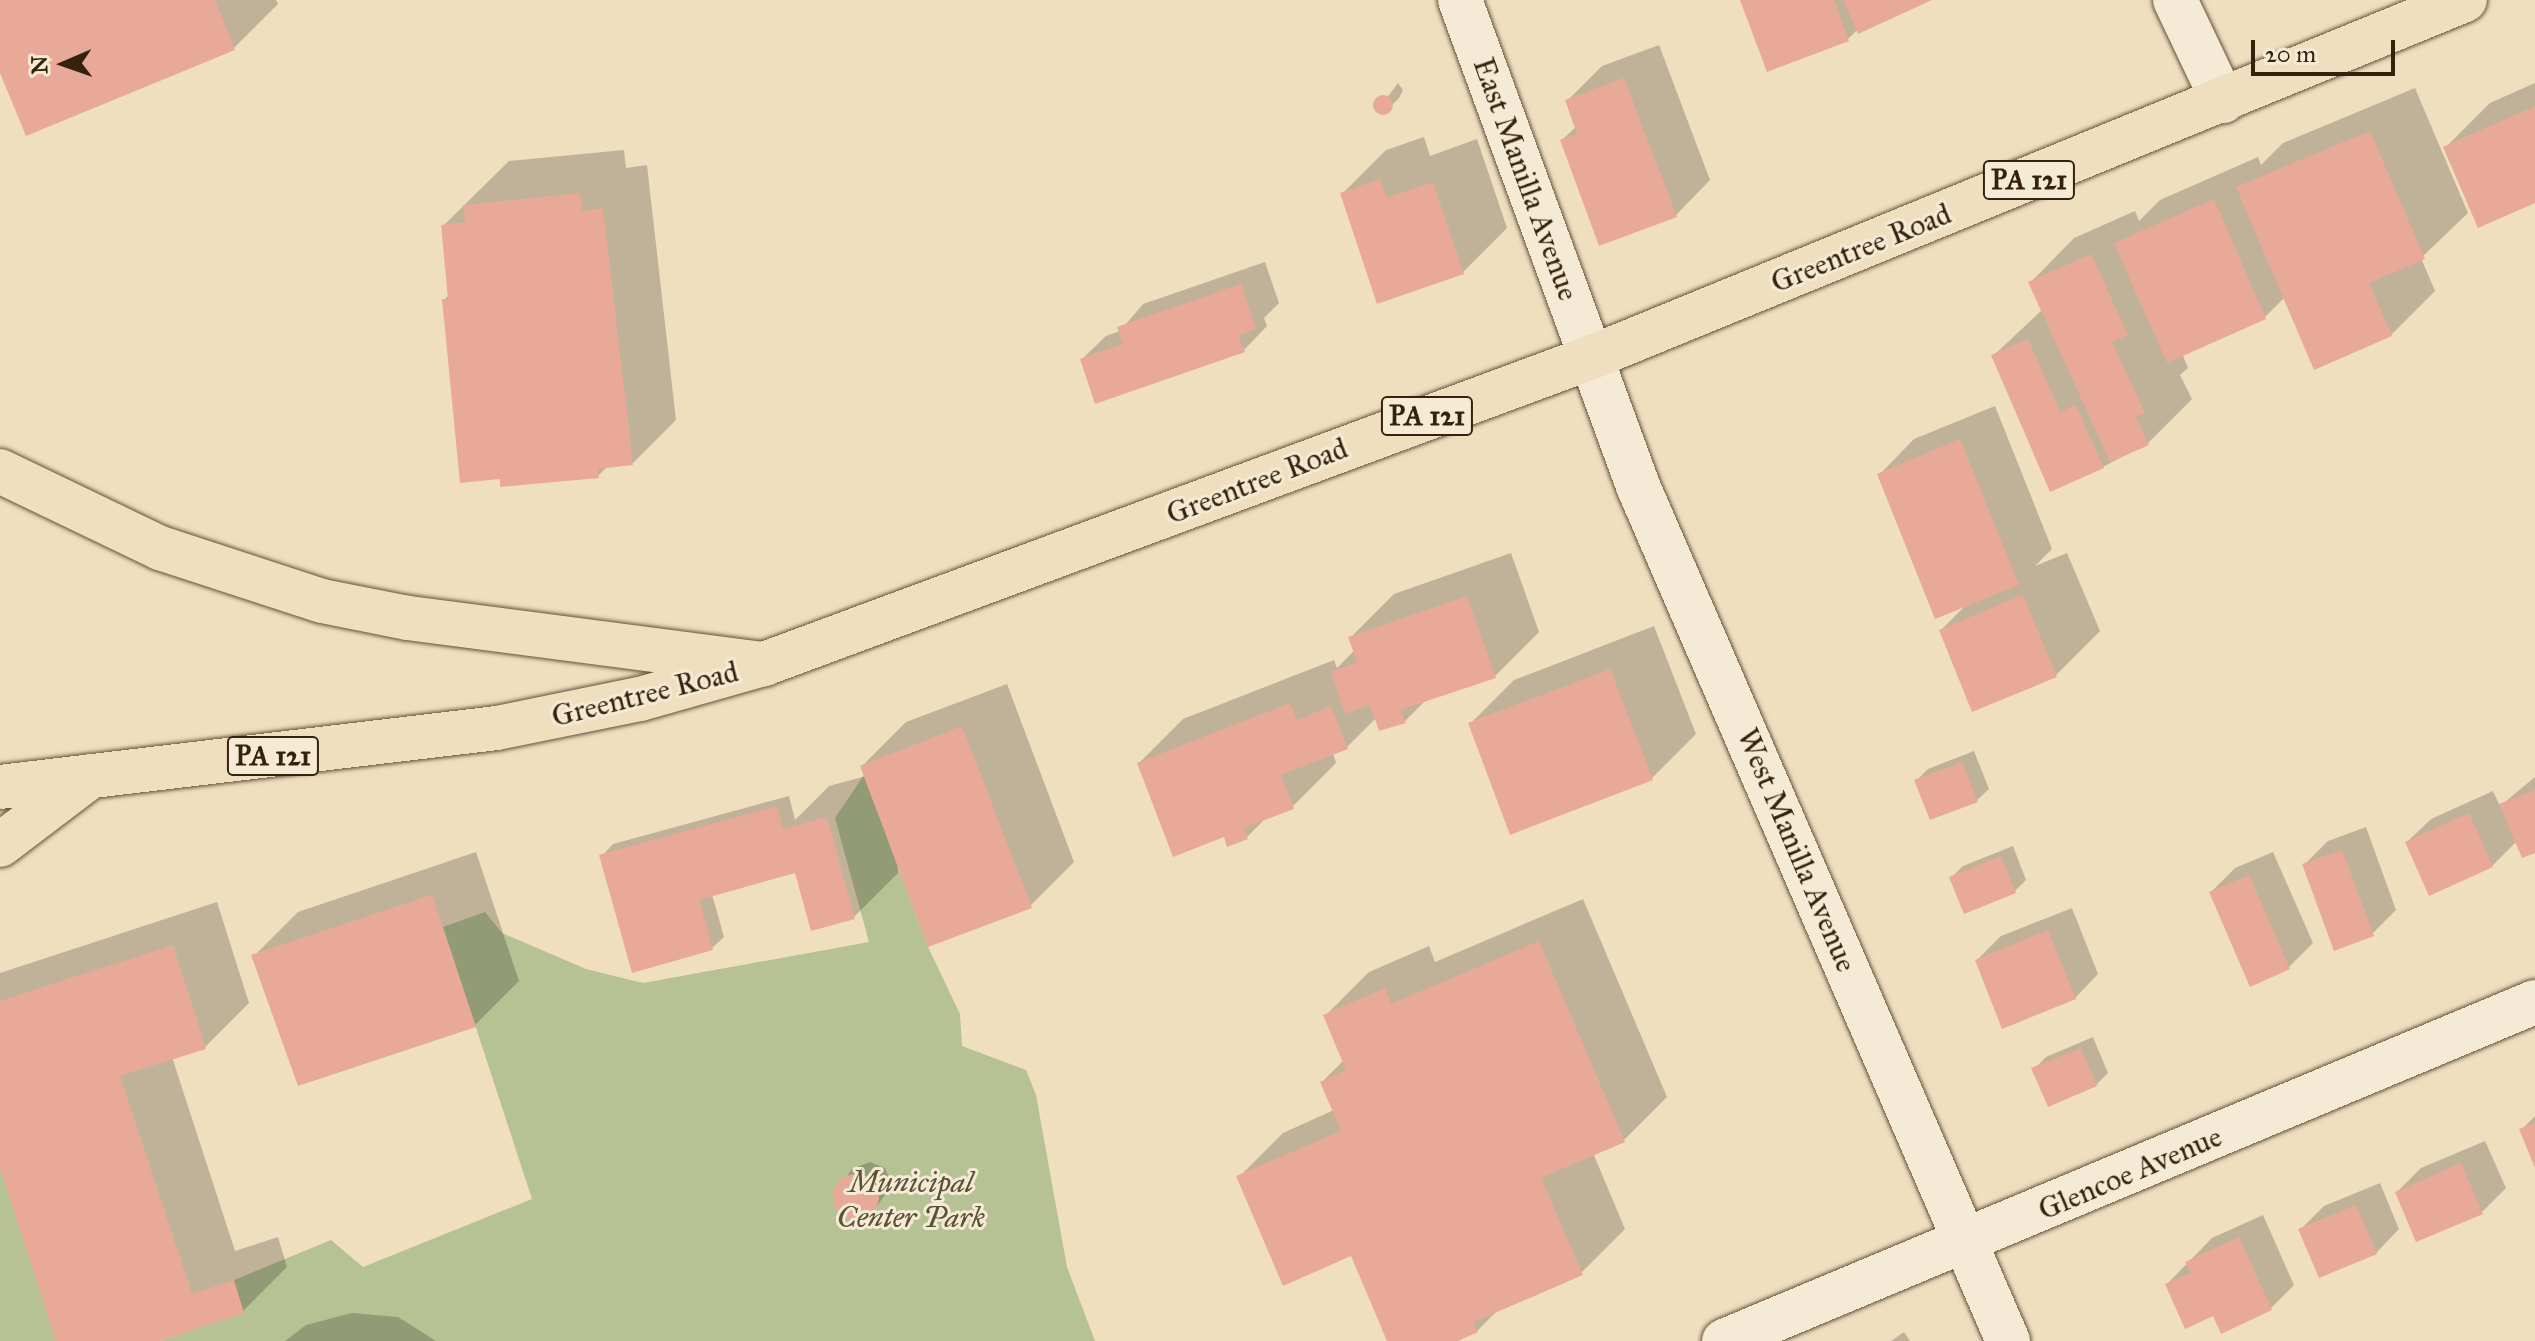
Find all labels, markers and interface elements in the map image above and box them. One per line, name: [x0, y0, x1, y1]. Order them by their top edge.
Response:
north arrow: [24, 24, 104, 104]
scale bar: [2255, 24, 2399, 74]
text: 20 m: [2265, 39, 2316, 69]
street label: East Manilla Avenue: [1465, 53, 1587, 305]
text: N: [26, 55, 53, 75]
road number: PA 121: [1981, 156, 2077, 204]
street label: Greentree Road: [1766, 196, 1956, 300]
road number: PA 121: [1379, 392, 1475, 440]
street label: Greentree Road: [1161, 430, 1353, 532]
street label: Greentree Road: [548, 653, 742, 735]
street label: West Manilla Avenue: [1729, 723, 1865, 977]
road number: PA 121: [225, 732, 321, 780]
street label: Glencoe Avenue: [2033, 1118, 2227, 1228]
park label: Municipal Center Park: [837, 1164, 985, 1234]

